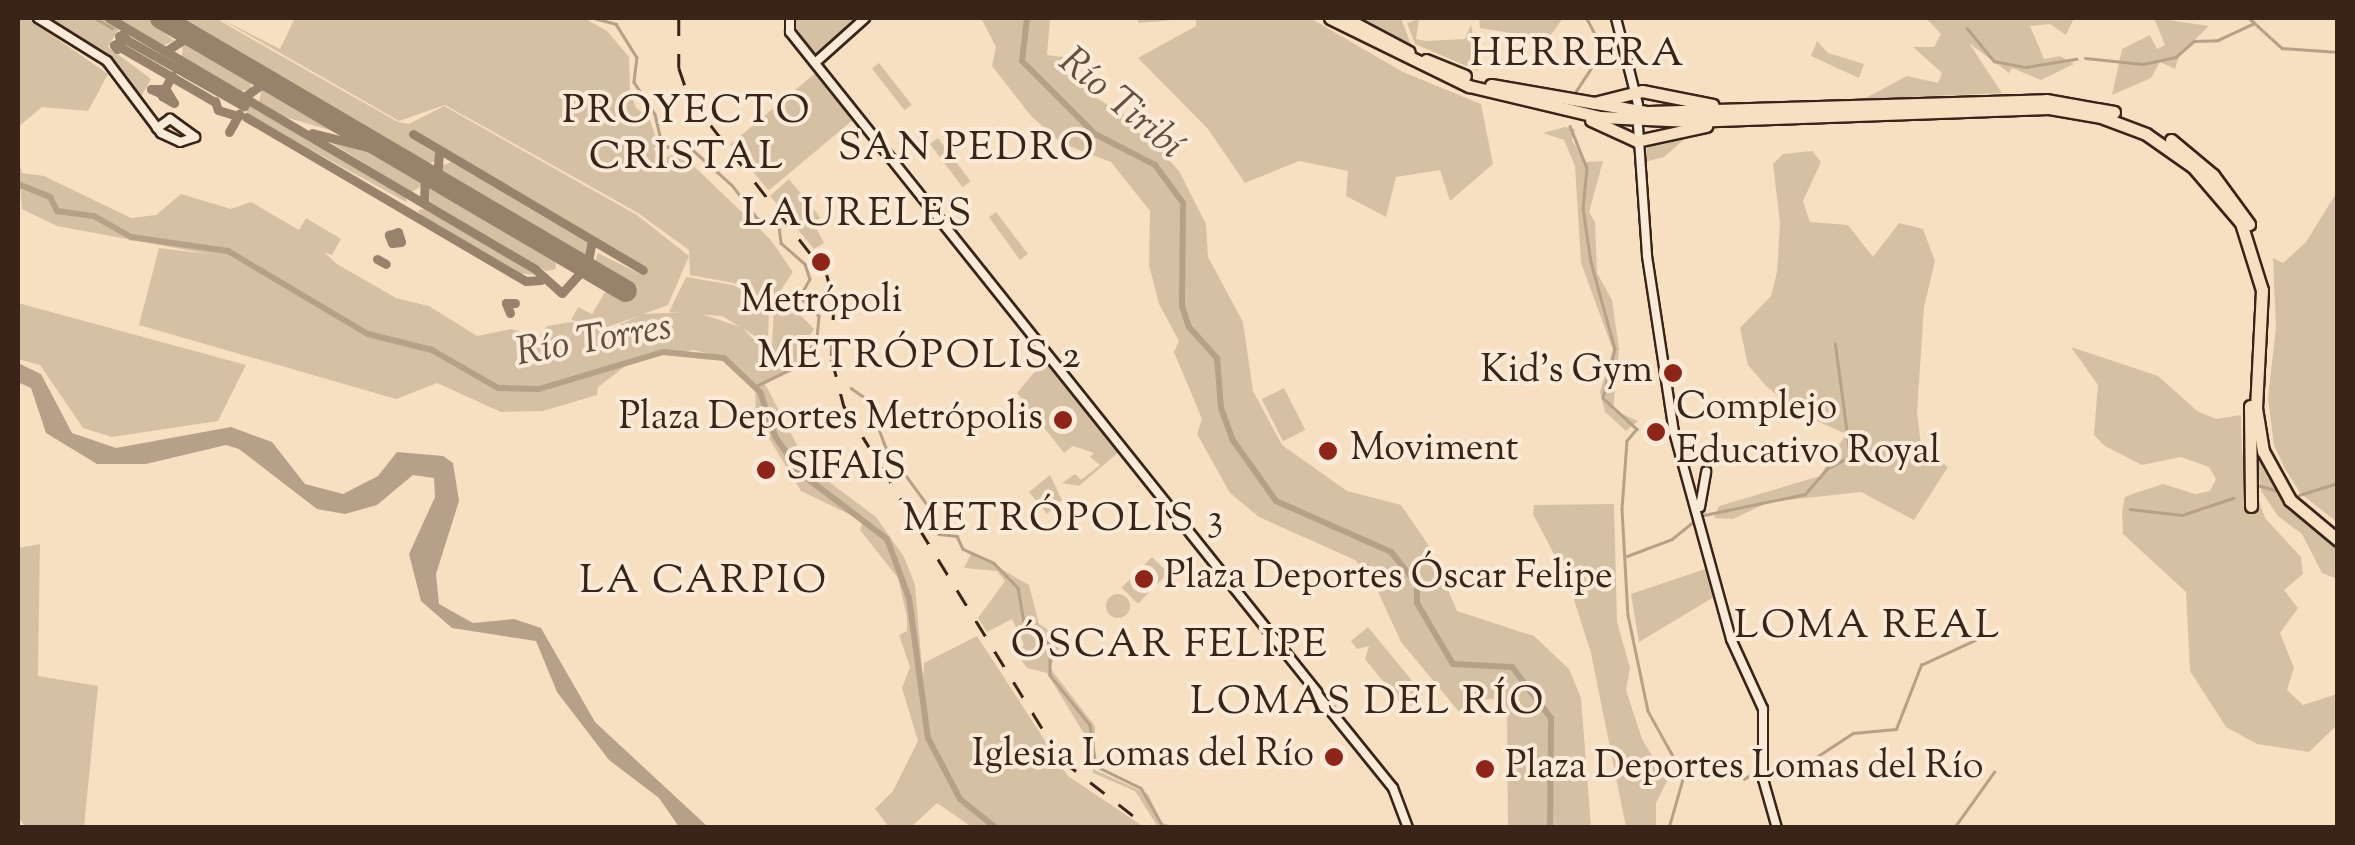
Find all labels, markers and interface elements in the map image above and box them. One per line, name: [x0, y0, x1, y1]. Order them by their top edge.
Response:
district label: HERRERA: [1470, 32, 1686, 80]
water label: Río Tiribí: [1048, 39, 1192, 171]
district label: PROYECTO CRISTAL: [562, 89, 812, 183]
district label: SAN PEDRO: [838, 126, 1096, 174]
district label: LAURELES: [742, 192, 974, 240]
marker: Metrópoli: [808, 249, 834, 275]
place label: Metrópoli: [740, 280, 902, 326]
water label: Río Torres: [513, 305, 675, 379]
district label: METRÓPOLIS 2: [757, 334, 1083, 382]
place label: Kid's Gym: [1480, 350, 1653, 396]
marker: Kid's Gym: [1662, 362, 1684, 384]
place label: Complejo Educativo Royal: [1676, 387, 1940, 476]
place label: Plaza Deportes Metrópolis: [619, 397, 1043, 443]
marker: Plaza Deportes Metrópolis: [1052, 409, 1074, 431]
marker: Complejo Educativo Royal: [1645, 421, 1667, 443]
place label: Moviment: [1350, 428, 1519, 474]
marker: Moviment: [1315, 438, 1341, 464]
place label: SIFAIS: [786, 447, 906, 493]
marker: SIFAIS: [755, 459, 777, 481]
district label: METRÓPOLIS 3: [902, 497, 1226, 545]
place label: Plaza Deportes Óscar Felipe: [1164, 556, 1613, 602]
district label: LA CARPIO: [579, 559, 829, 607]
marker: Plaza Deportes Óscar Felipe: [1133, 568, 1155, 590]
district label: LOMA REAL: [1734, 604, 2002, 652]
district label: ÓSCAR FELIPE: [1011, 623, 1329, 671]
district label: LOMAS DEL RÍO: [1190, 680, 1546, 728]
place label: Iglesia Lomas del Río: [972, 734, 1314, 780]
marker: Iglesia Lomas del Río: [1323, 746, 1345, 768]
place label: Plaza Deportes Lomas del Río: [1505, 746, 1983, 792]
marker: Plaza Deportes Lomas del Río: [1474, 758, 1496, 780]

